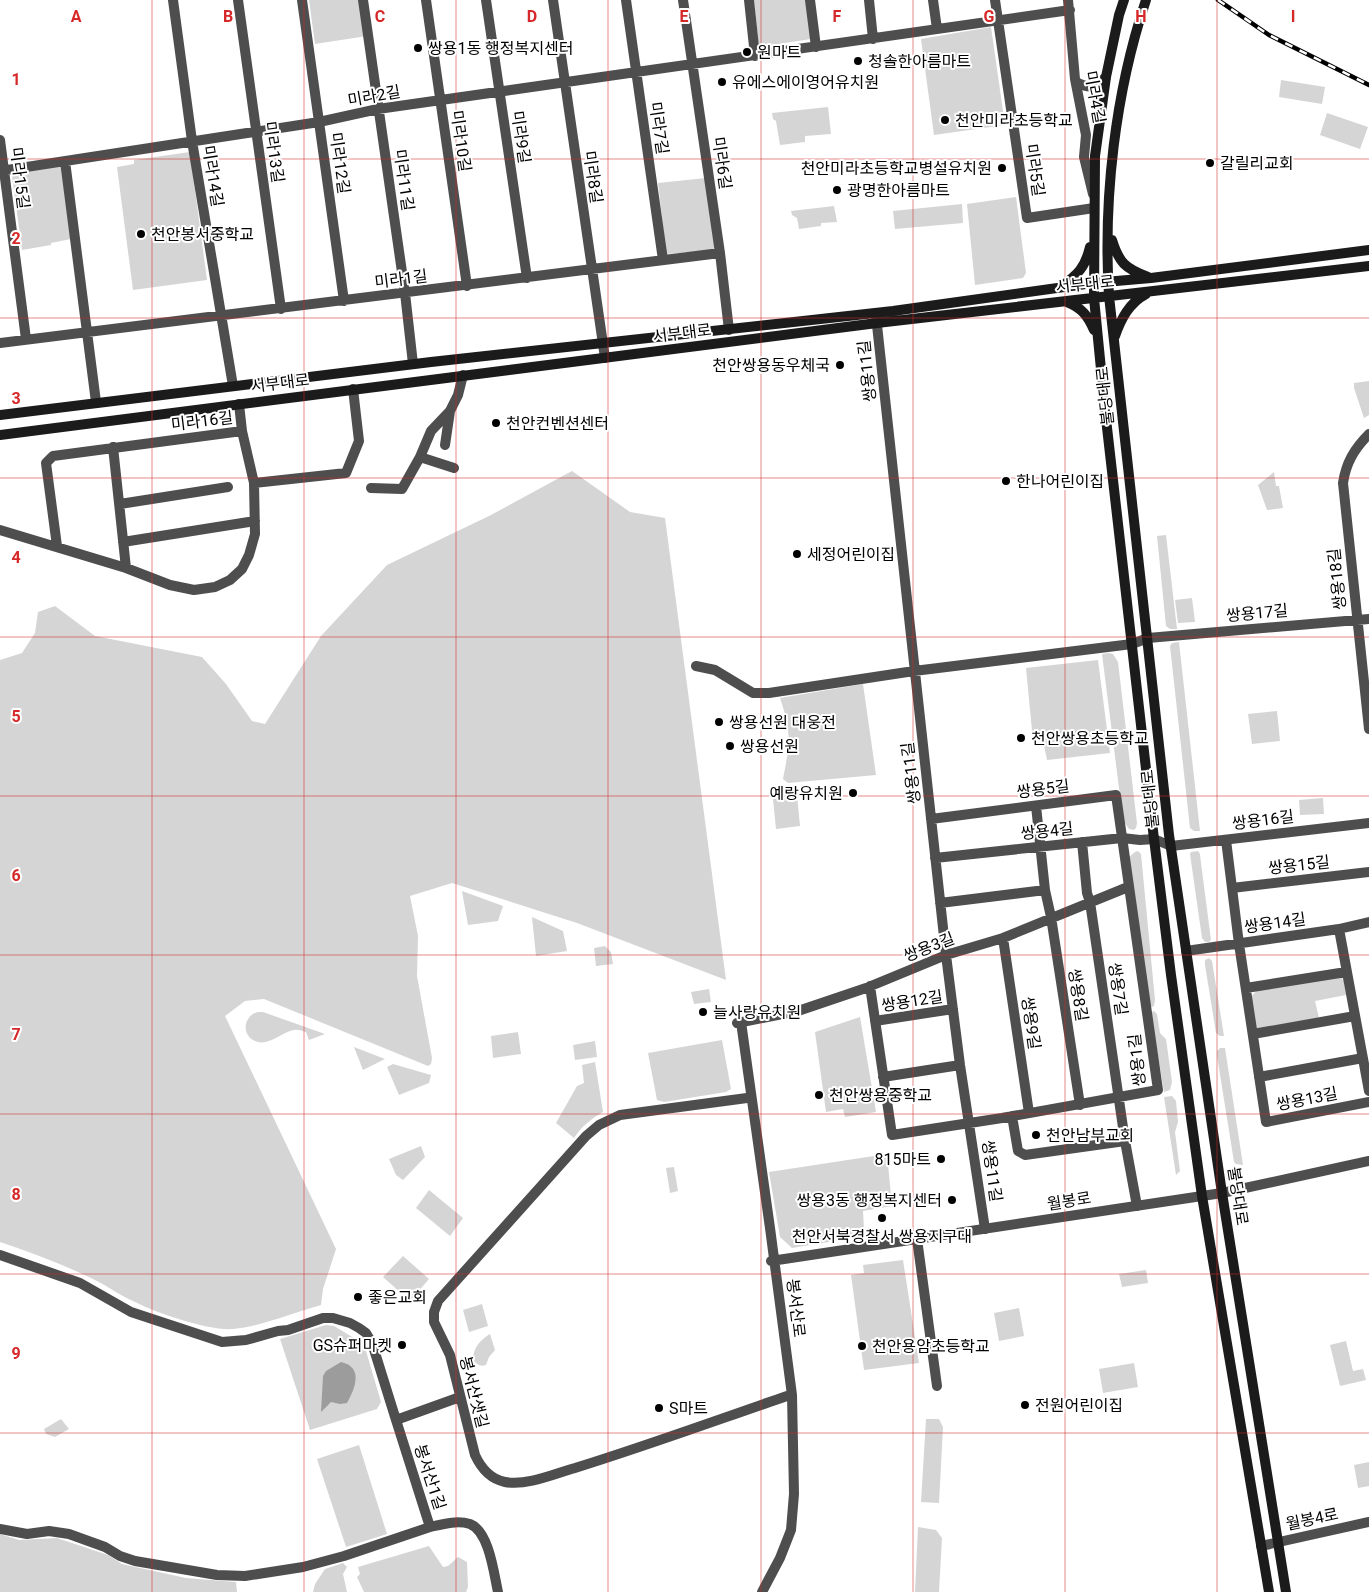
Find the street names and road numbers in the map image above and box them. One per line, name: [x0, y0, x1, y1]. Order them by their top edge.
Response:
street label: 미라4길: [1081, 69, 1109, 125]
street label: 미라2길: [346, 82, 402, 110]
street label: 미라7길: [646, 100, 672, 156]
street label: 미라10길: [447, 109, 475, 173]
street label: 미라9길: [508, 109, 534, 165]
street label: 미라13길: [260, 120, 288, 184]
street label: 미라12길: [326, 131, 354, 195]
street label: 미라6길: [709, 135, 735, 191]
street label: 미라5길: [1022, 142, 1048, 198]
street label: 미라14길: [199, 144, 227, 208]
street label: 미라15길: [7, 146, 33, 210]
street label: 미라11길: [390, 148, 418, 212]
street label: 미라8길: [580, 149, 606, 205]
street label: 미라1길: [373, 266, 429, 292]
street label: 서부대로: [1055, 271, 1116, 297]
street label: 서부대로: [652, 320, 713, 346]
street label: 쌍용11길: [854, 339, 880, 403]
street label: 불당대로: [1092, 365, 1118, 426]
street label: 서부대로: [250, 370, 311, 396]
street label: 미라16길: [170, 408, 234, 434]
street label: 쌍용18길: [1324, 547, 1350, 611]
street label: 쌍용17길: [1225, 601, 1289, 625]
street label: 쌍용11길: [898, 741, 924, 805]
street label: 불당대로: [1137, 768, 1163, 829]
street label: 쌍용5길: [1015, 776, 1071, 802]
street label: 쌍용16길: [1231, 807, 1295, 833]
street label: 쌍용4길: [1020, 819, 1074, 843]
street label: 쌍용15길: [1267, 852, 1331, 878]
street label: 쌍용14길: [1243, 909, 1307, 937]
street label: 쌍용3길: [901, 929, 957, 965]
street label: 쌍용7길: [1105, 961, 1131, 1017]
street label: 쌍용8길: [1064, 967, 1092, 1023]
street label: 쌍용12길: [880, 987, 944, 1015]
street label: 쌍용9길: [1018, 995, 1044, 1051]
street label: 쌍용1길: [1125, 1033, 1149, 1087]
street label: 쌍용13길: [1275, 1084, 1339, 1114]
street label: 쌍용11길: [978, 1139, 1006, 1203]
street label: 불당대로: [1224, 1165, 1252, 1227]
street label: 월봉로: [1046, 1188, 1093, 1214]
street label: 봉서산로: [783, 1278, 809, 1339]
street label: 봉서산샛길: [456, 1354, 492, 1430]
street label: 봉서산1길: [410, 1442, 450, 1512]
street label: 월봉4로: [1284, 1504, 1340, 1534]

